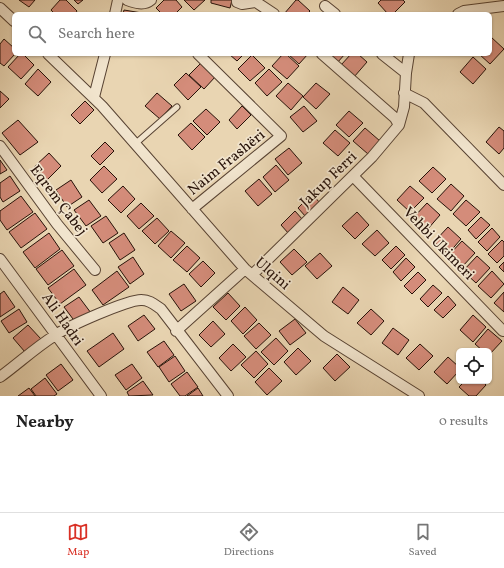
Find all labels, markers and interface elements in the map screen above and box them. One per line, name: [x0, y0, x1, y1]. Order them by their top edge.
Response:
search box: [12, 12, 492, 56]
icon: search: [26, 23, 48, 45]
text: Search here: [58, 24, 135, 45]
street label: Naim Frashëri: [184, 125, 270, 201]
street label: Jakup Ferri: [296, 147, 362, 213]
street label: Eqrem Çabej: [24, 161, 91, 241]
street label: Vehbi Ukimeri: [397, 203, 478, 285]
street label: Ulqini: [250, 253, 294, 295]
street label: Ali Hadri: [36, 289, 88, 351]
map controls: [456, 348, 492, 384]
button: locate: [456, 348, 492, 384]
text: Nearby: [16, 411, 74, 434]
text: 0 results: [439, 413, 488, 431]
tab: Map: [67, 521, 89, 560]
tab: Directions: [224, 521, 274, 560]
tab: Saved: [408, 521, 437, 560]

